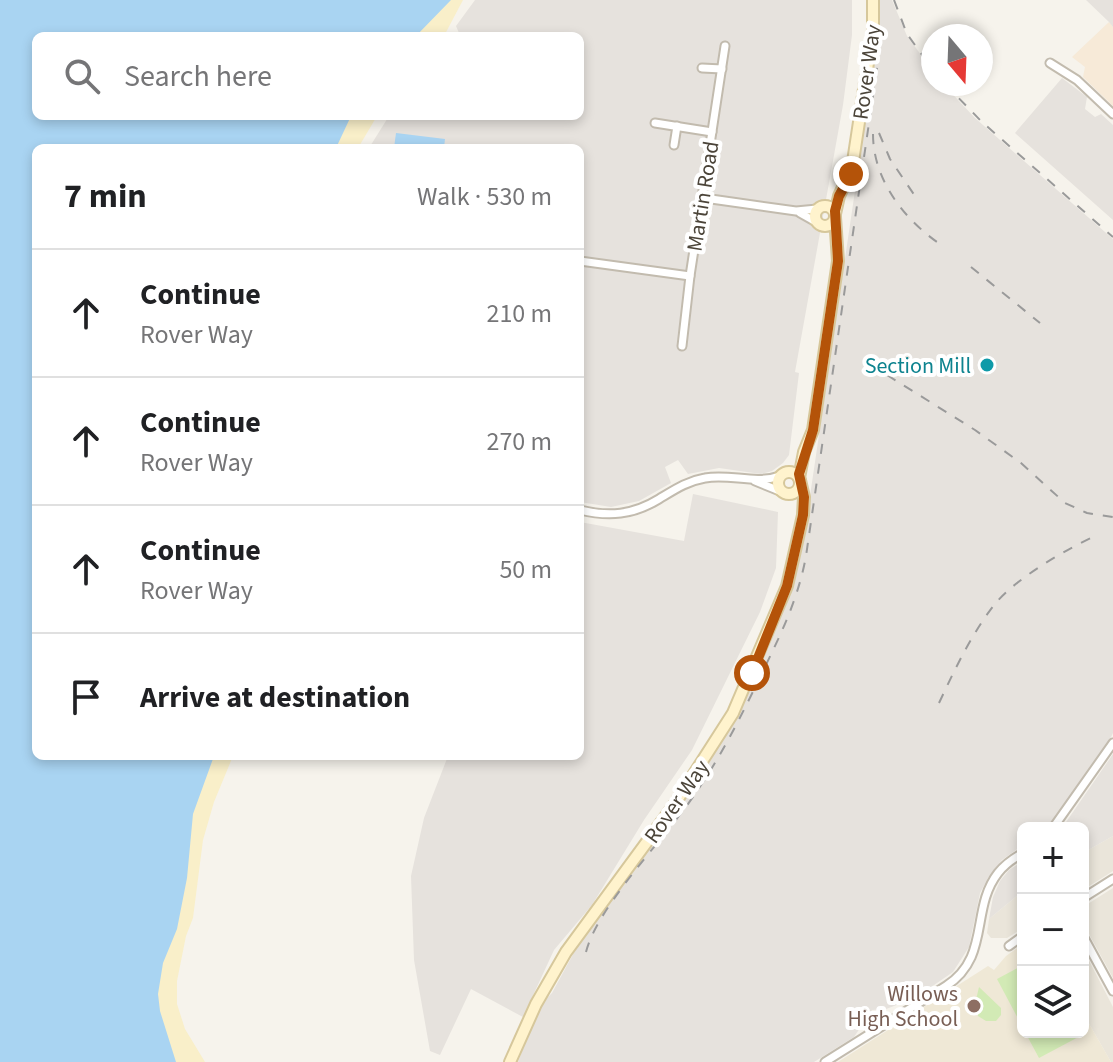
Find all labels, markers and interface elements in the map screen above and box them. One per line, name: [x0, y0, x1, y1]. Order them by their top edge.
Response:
street label: Rover Way: [844, 22, 890, 122]
north arrow: [921, 24, 993, 96]
search box: [32, 32, 584, 120]
icon: search: [60, 54, 104, 98]
text: Search here: [124, 55, 272, 98]
street label: Martin Road: [678, 139, 727, 254]
route end: [833, 156, 869, 192]
text: 7 min: [64, 172, 147, 221]
text: Walk · 530 m: [417, 178, 552, 215]
text: Continue: [140, 273, 261, 316]
icon: ahead: [64, 291, 108, 335]
text: 210 m: [486, 295, 552, 332]
text: Rover Way: [140, 316, 253, 353]
place label: Section Mill: [865, 350, 971, 382]
marker: Section Mill: [978, 356, 996, 374]
text: Continue: [140, 401, 261, 444]
icon: ahead: [64, 419, 108, 463]
text: 270 m: [486, 423, 552, 460]
text: Rover Way: [140, 444, 253, 481]
text: Continue: [140, 529, 261, 572]
icon: ahead: [64, 547, 108, 591]
text: 50 m: [499, 551, 552, 588]
text: Rover Way: [140, 572, 253, 609]
route start: [734, 655, 770, 691]
icon: arrive: [64, 675, 108, 719]
text: Arrive at destination: [140, 676, 410, 719]
street label: Rover Way: [636, 753, 718, 850]
map controls: [1017, 822, 1089, 1038]
button: +: [1017, 822, 1089, 894]
button: −: [1017, 894, 1089, 966]
button: layers: [1017, 966, 1089, 1038]
place label: Willows High School: [848, 978, 958, 1035]
marker: Willows High School: [965, 997, 983, 1015]

